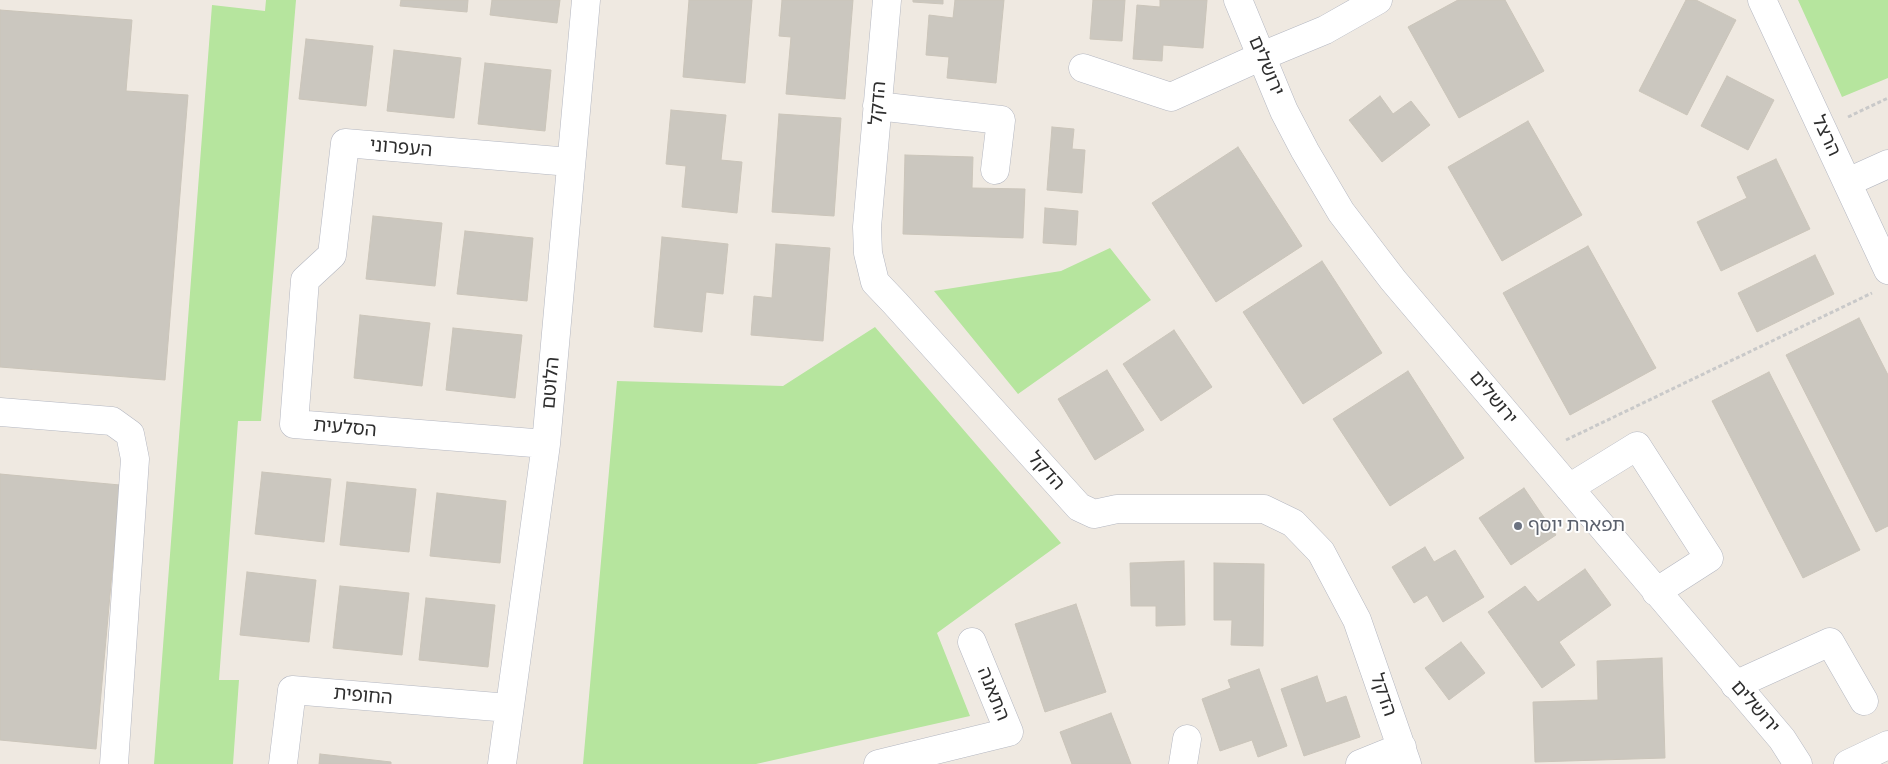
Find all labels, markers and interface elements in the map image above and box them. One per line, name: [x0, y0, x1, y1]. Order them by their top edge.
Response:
street label: ירושלים: [1243, 33, 1289, 99]
street label: הדקל: [865, 80, 891, 126]
street label: הרצל: [1807, 112, 1845, 160]
street label: העפרוני: [369, 134, 433, 162]
street label: הלוטם: [537, 356, 565, 410]
street label: ירושלים: [1464, 367, 1522, 429]
street label: הסלעית: [312, 414, 378, 442]
street label: הדקל: [1023, 447, 1069, 495]
place label: תפארת יוסף: [1528, 515, 1625, 537]
marker: תפארת יוסף: [1512, 520, 1524, 532]
street label: התאנה: [972, 664, 1014, 724]
street label: הדקל: [1365, 670, 1401, 720]
street label: ירושלים: [1726, 676, 1784, 738]
street label: החופית: [332, 682, 394, 710]

